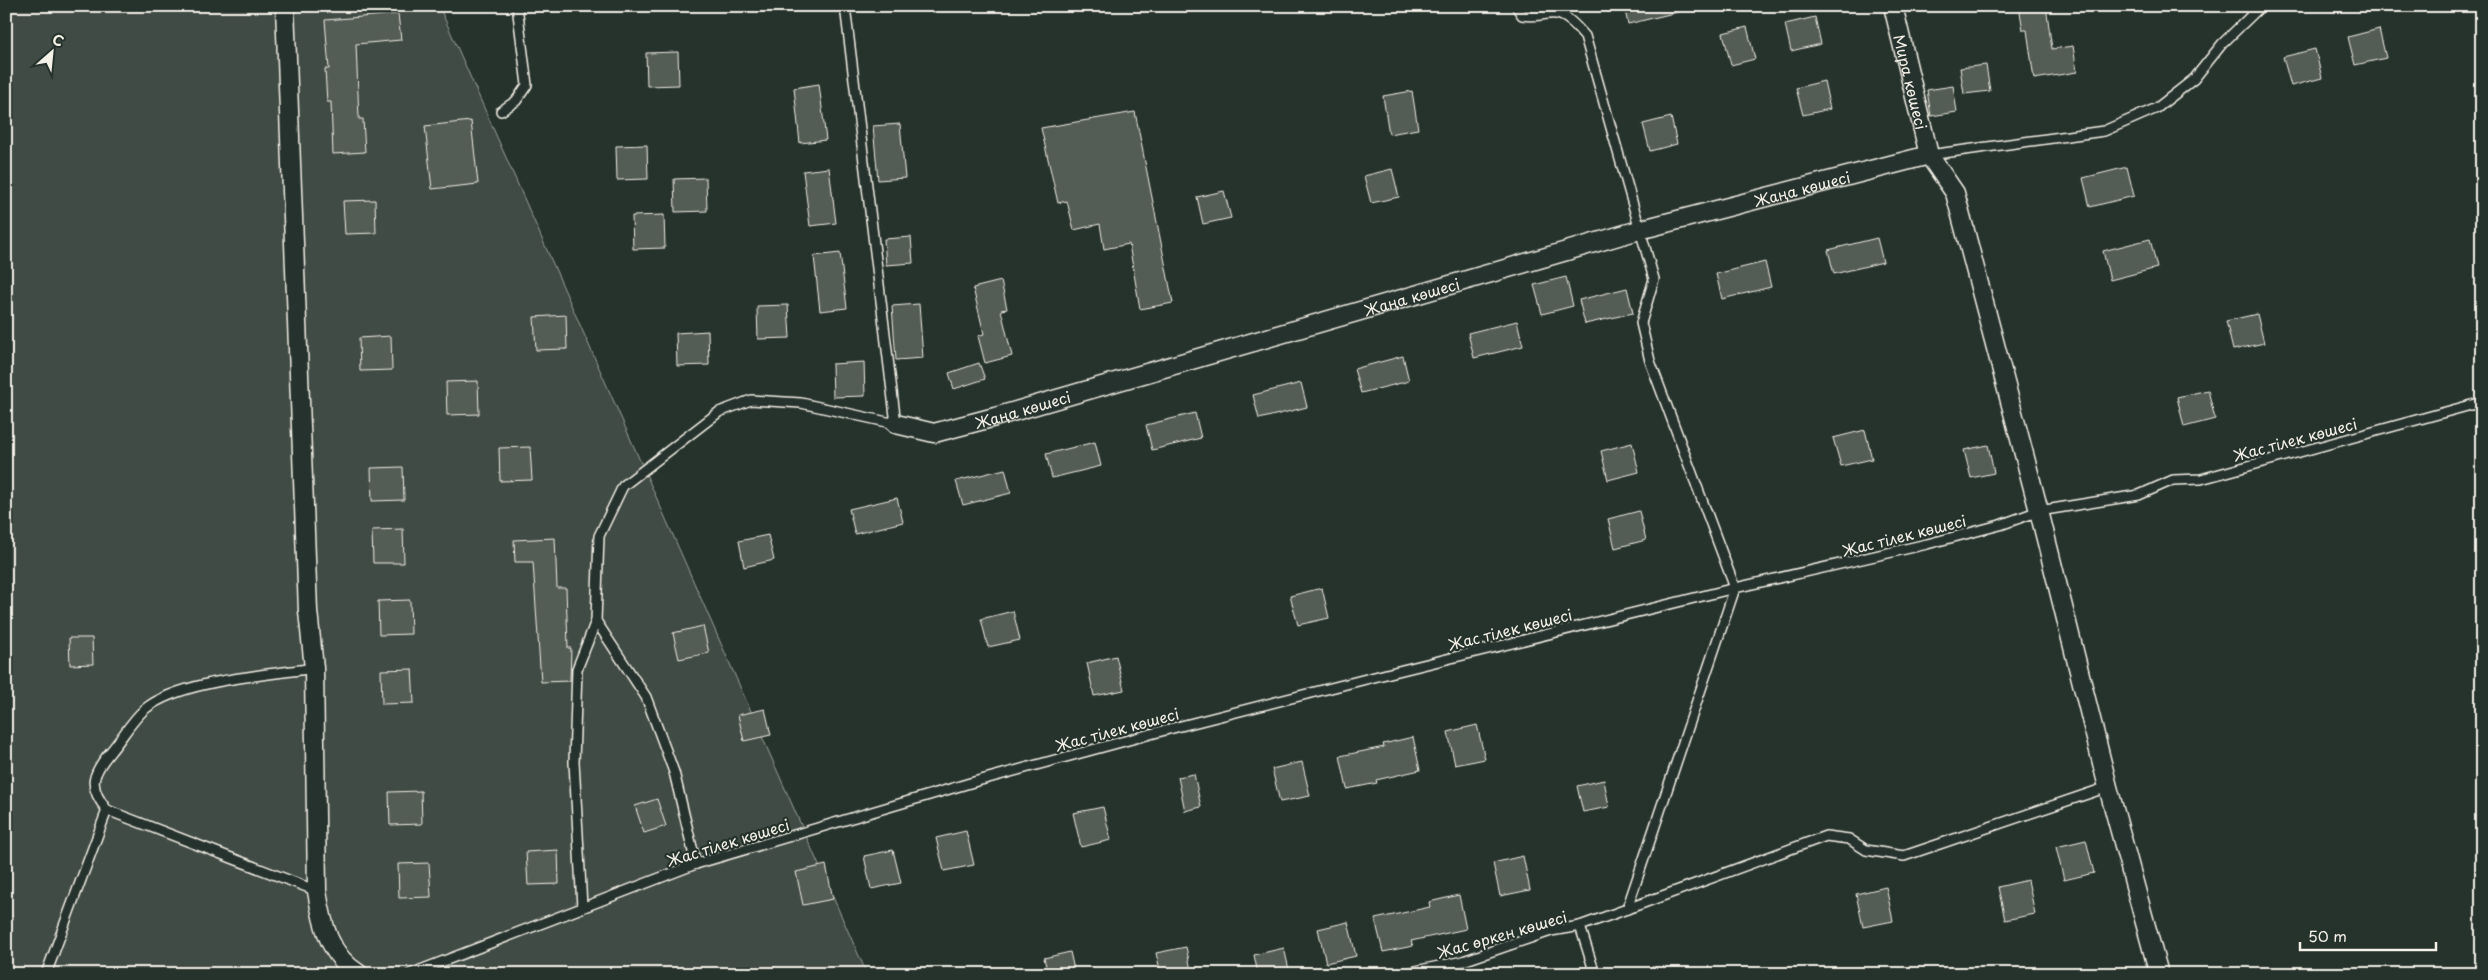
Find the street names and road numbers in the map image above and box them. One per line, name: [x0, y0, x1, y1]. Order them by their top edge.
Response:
street label: Мира көшесі: [1889, 32, 1934, 132]
street label: Жаңа көшесі: [1750, 164, 1853, 212]
street label: Жаңа көшесі: [1360, 271, 1462, 321]
street label: Жаңа көшесі: [971, 384, 1073, 434]
street label: Жас тілек көшесі: [2230, 411, 2359, 467]
street label: Жас тілек көшесі: [1839, 508, 1968, 562]
street label: Жас тілек көшесі: [1445, 602, 1574, 656]
street label: Жас тілек көшесі: [1052, 701, 1181, 757]
street label: Жас тілек көшесі: [663, 812, 792, 872]
street label: Жас өркен көшесі: [1433, 904, 1570, 964]

